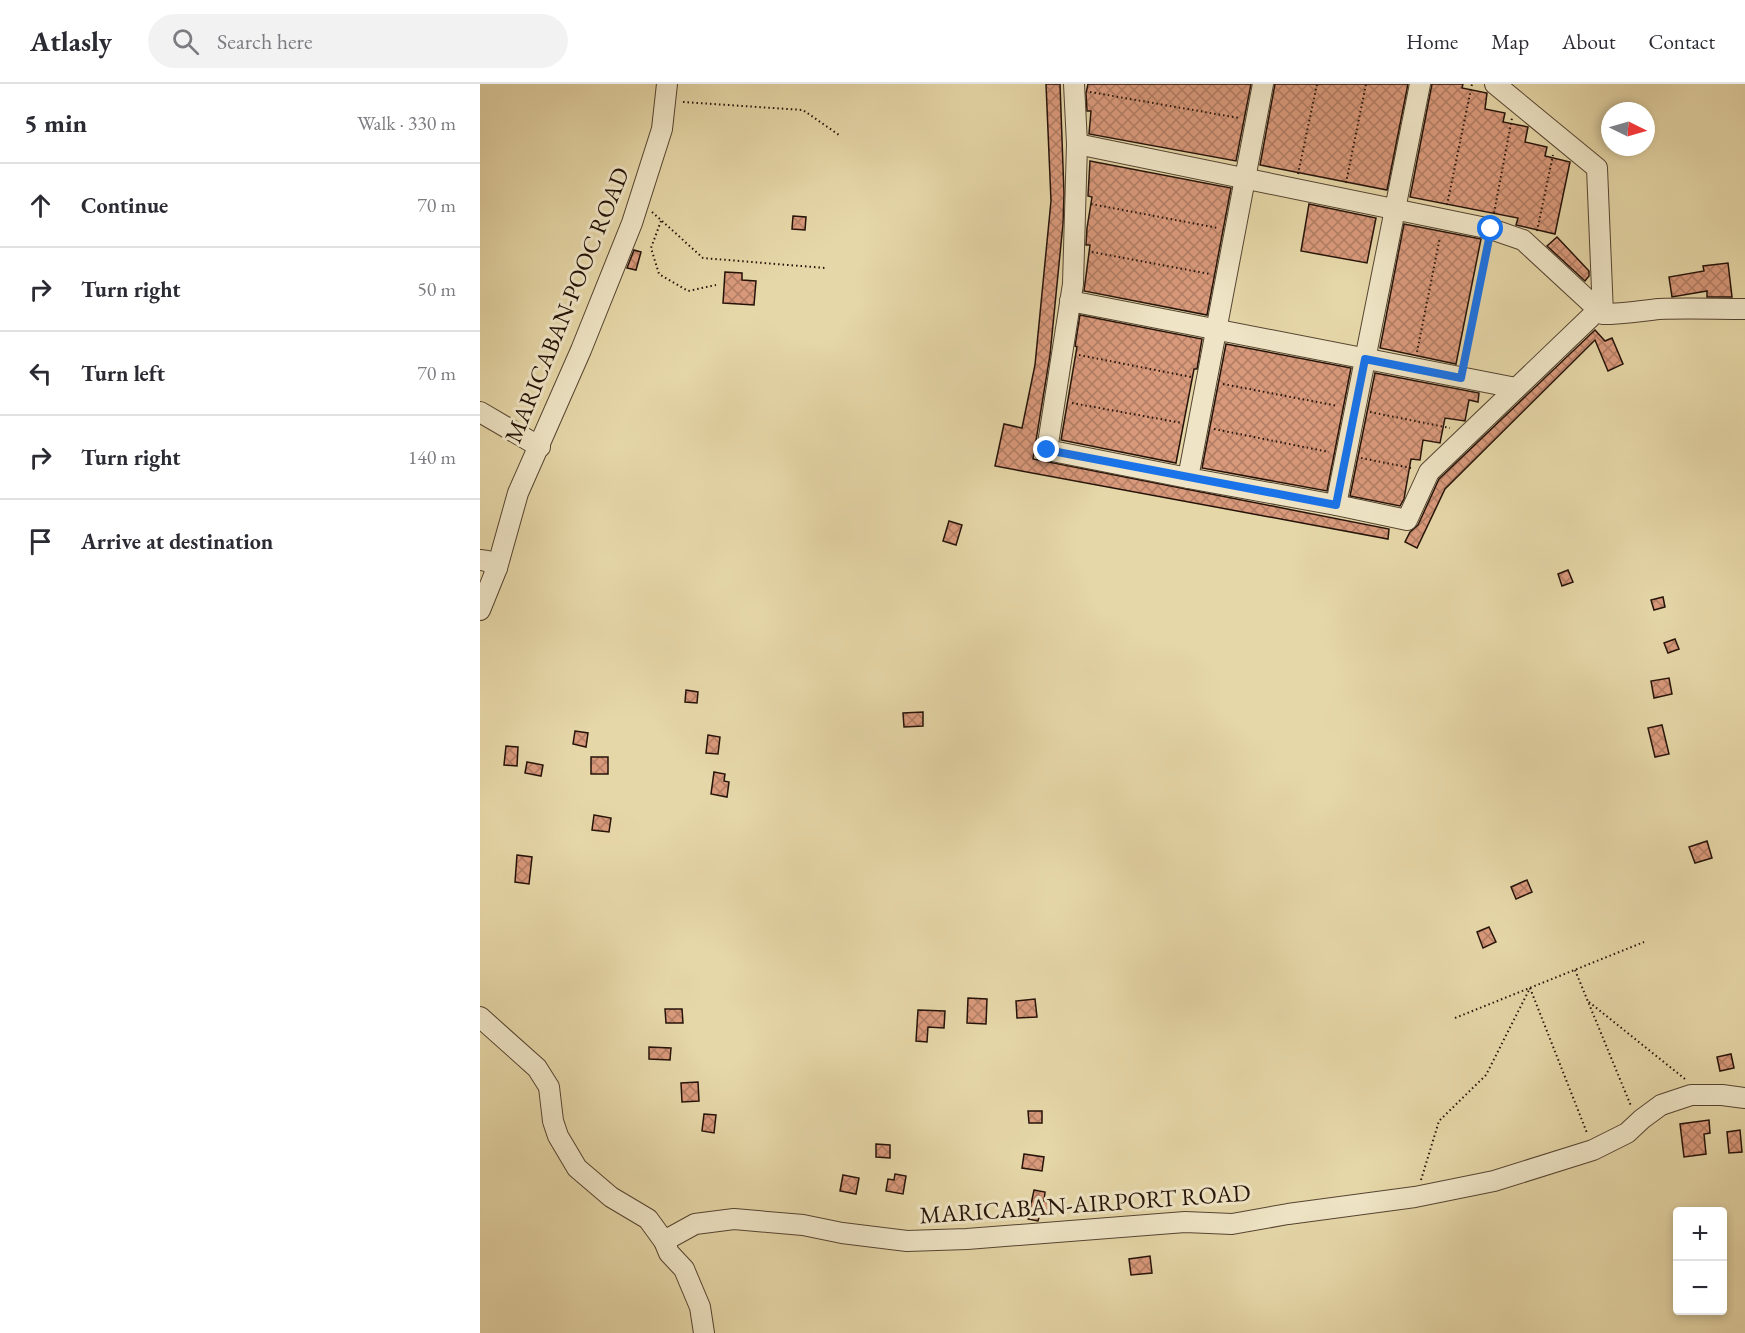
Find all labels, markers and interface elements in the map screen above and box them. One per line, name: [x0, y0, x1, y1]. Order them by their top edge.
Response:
search box: [148, 14, 568, 68]
text: Atlasly: [30, 23, 112, 59]
icon: search: [169, 25, 202, 58]
text: Search here: [217, 27, 313, 56]
text: Home: [1406, 28, 1458, 55]
text: Map: [1491, 28, 1529, 55]
text: About: [1562, 28, 1615, 55]
text: Contact: [1648, 28, 1715, 55]
north arrow: [1601, 102, 1655, 156]
text: 5 min: [24, 106, 87, 140]
text: Walk · 330 m: [357, 110, 456, 136]
street label: MARICABAN-POOC ROAD: [497, 162, 636, 447]
icon: ahead: [24, 189, 57, 222]
text: Continue: [81, 191, 168, 220]
text: 70 m: [417, 192, 456, 218]
route start: [1477, 215, 1503, 241]
icon: right: [24, 273, 57, 306]
text: Turn right: [81, 275, 180, 304]
text: 50 m: [417, 276, 456, 302]
icon: left: [24, 357, 57, 390]
text: Turn left: [81, 359, 165, 388]
text: 70 m: [417, 360, 456, 386]
route end: [1033, 436, 1059, 462]
icon: right: [24, 441, 57, 474]
text: Turn right: [81, 443, 180, 472]
text: 140 m: [408, 444, 456, 470]
icon: arrive: [24, 525, 57, 558]
text: Arrive at destination: [81, 527, 273, 556]
street label: MARICABAN-AIRPORT ROAD: [918, 1176, 1252, 1231]
map controls: [1673, 1207, 1727, 1315]
button: +: [1673, 1207, 1727, 1261]
button: −: [1673, 1261, 1727, 1315]

